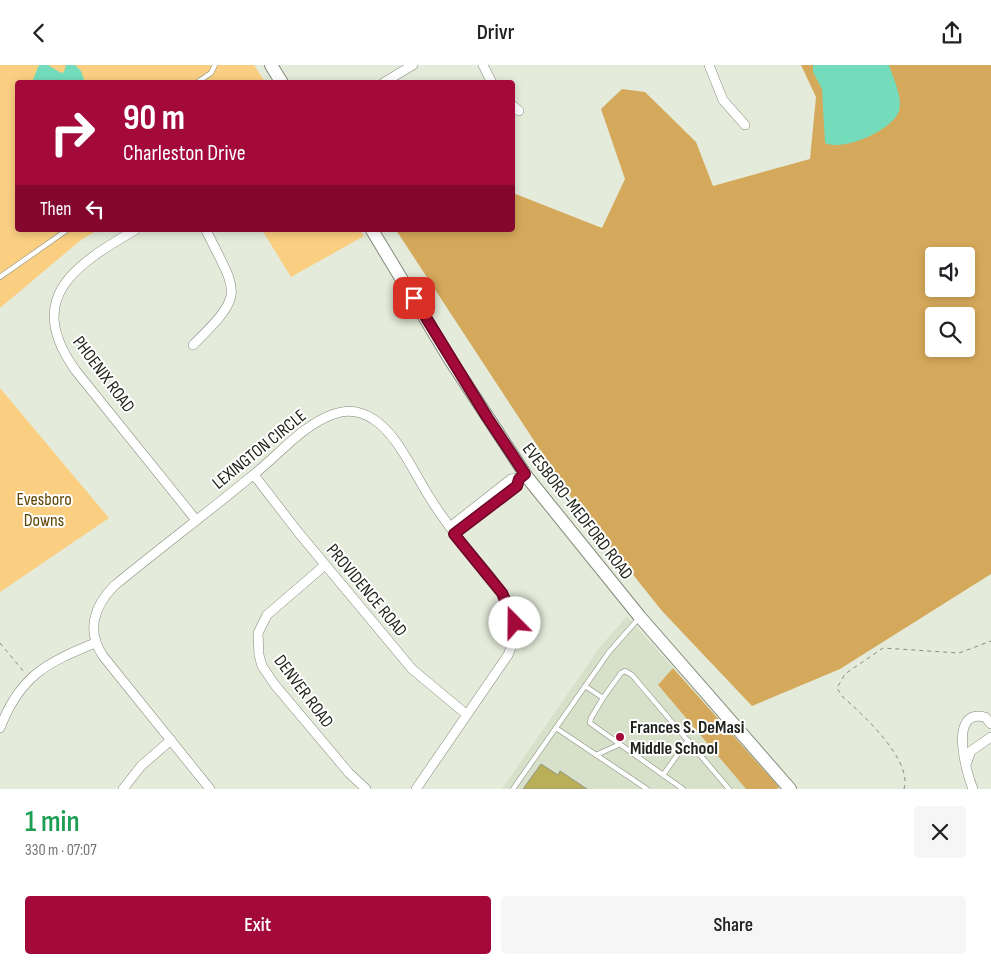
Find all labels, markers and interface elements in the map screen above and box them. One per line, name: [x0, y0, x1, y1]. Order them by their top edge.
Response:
icon: back: [25, 19, 53, 47]
text: Drivr: [477, 19, 514, 46]
icon: share: [938, 19, 966, 47]
text: 90 m: [123, 97, 185, 140]
icon: right: [40, 100, 105, 165]
text: Charleston Drive: [123, 140, 246, 167]
icon: left: [81, 195, 109, 223]
text: Then: [40, 198, 71, 221]
map controls: [925, 247, 975, 357]
button: sound: [925, 247, 975, 297]
pin: [393, 277, 435, 319]
icon: arrive: [400, 284, 428, 312]
button: search: [925, 307, 975, 357]
street label: PHOENIX ROAD: [68, 332, 139, 416]
street label: LEXINGTON CIRCLE: [208, 405, 310, 494]
street label: EVESBORO-MEDFORD ROAD: [518, 439, 637, 584]
park label: Evesboro Downs: [16, 489, 72, 531]
street label: PROVIDENCE ROAD: [322, 540, 411, 641]
position arrow: [488, 596, 540, 648]
street label: DENVER ROAD: [269, 651, 338, 732]
place label: Frances S. DeMasi Middle School: [630, 717, 744, 759]
marker: Frances S. DeMasi Middle School: [614, 731, 626, 743]
text: 1 min: [25, 804, 80, 840]
button: close: [914, 806, 966, 858]
text: 330 m · 07:07: [25, 841, 97, 860]
button: Exit: [25, 896, 491, 954]
button: Share: [501, 896, 966, 954]

